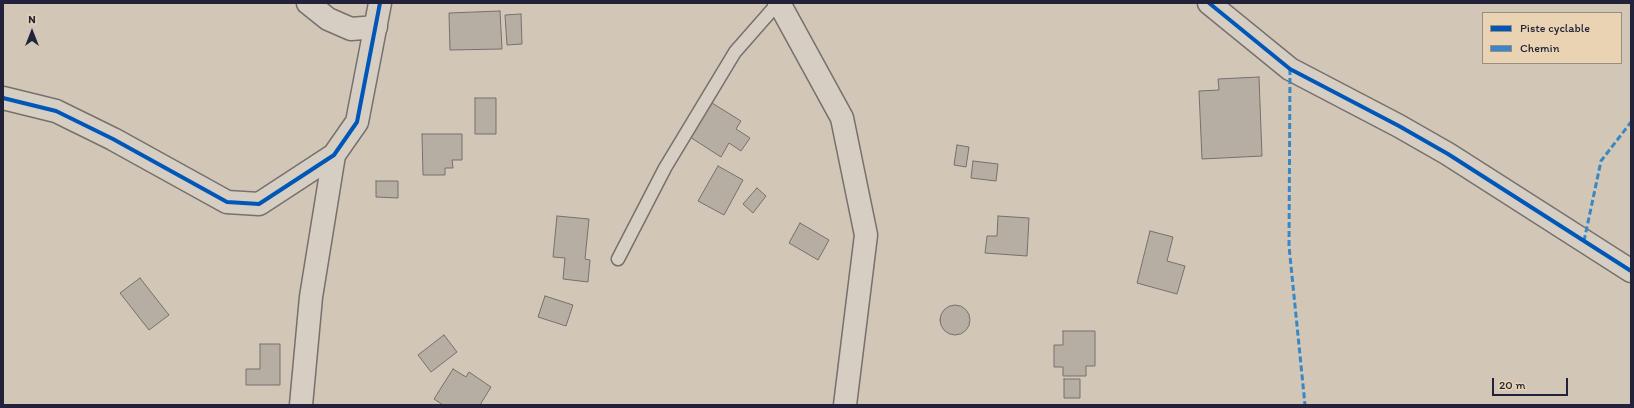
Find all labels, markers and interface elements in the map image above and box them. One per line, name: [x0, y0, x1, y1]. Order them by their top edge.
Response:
north arrow: [12, 12, 52, 52]
legend: [1482, 12, 1622, 64]
text: N: [28, 13, 36, 26]
text: Piste cyclable: [1520, 21, 1590, 35]
text: Chemin: [1520, 41, 1559, 55]
scale bar: [1494, 370, 1570, 396]
text: 20 m: [1499, 378, 1526, 392]

